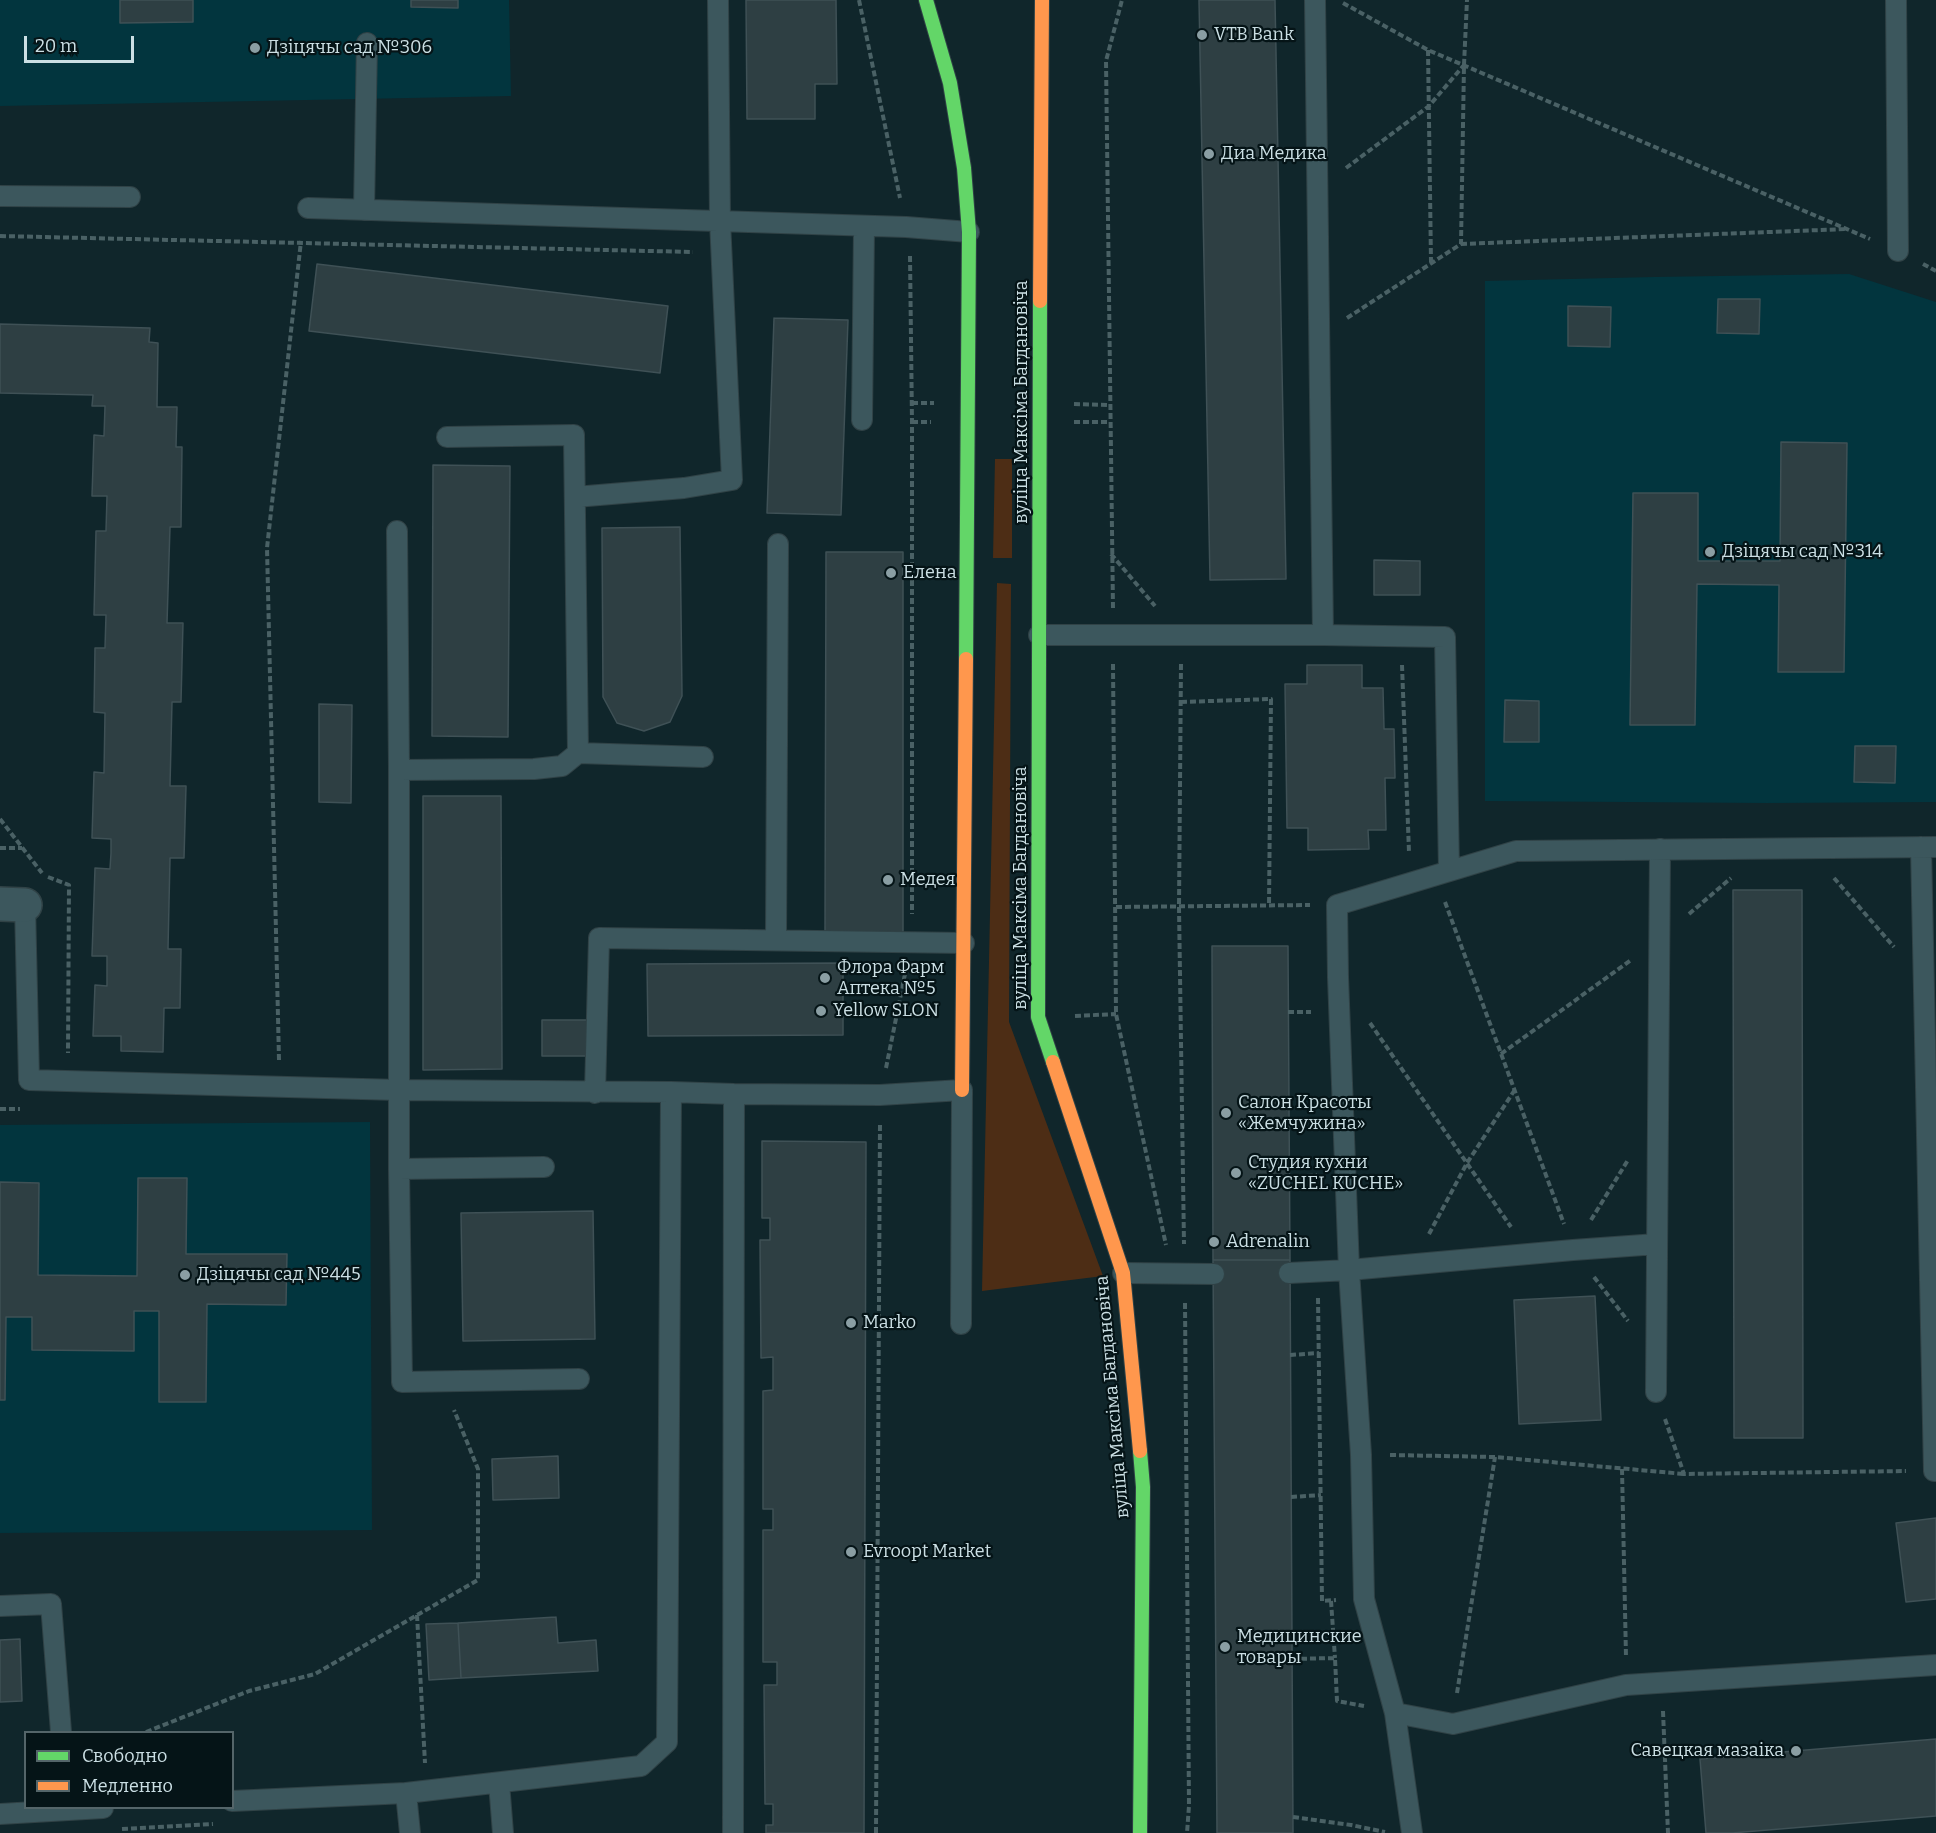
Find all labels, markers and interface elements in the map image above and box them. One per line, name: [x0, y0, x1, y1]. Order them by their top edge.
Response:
scale bar: [27, 24, 136, 62]
place label: VTB Bank: [1214, 24, 1294, 46]
marker: VTB Bank: [1195, 28, 1209, 42]
text: 20 m: [35, 35, 77, 57]
place label: Дзіцячы сад №306: [267, 37, 432, 59]
marker: Дзіцячы сад №306: [248, 41, 262, 55]
place label: Диа Медика: [1221, 143, 1327, 165]
marker: Диа Медика: [1202, 147, 1216, 161]
street label: вуліца Максіма Багдановіча: [1011, 280, 1033, 524]
place label: Дзіцячы сад №314: [1722, 541, 1883, 563]
marker: Дзіцячы сад №314: [1703, 545, 1717, 559]
place label: Елена: [903, 562, 957, 584]
marker: Елена: [884, 566, 898, 580]
street label: вуліца Максіма Багдановіча: [1010, 766, 1032, 1010]
place label: Медея: [900, 869, 955, 891]
marker: Медея: [881, 873, 895, 887]
place label: Флора Фарм Аптека №5: [837, 957, 944, 1000]
marker: Флора Фарм Аптека №5: [818, 971, 832, 985]
place label: Yellow SLON: [833, 1000, 939, 1022]
marker: Yellow SLON: [814, 1004, 828, 1018]
place label: Салон Красоты «Жемчужина»: [1238, 1092, 1371, 1134]
marker: Салон Красоты «Жемчужина»: [1219, 1106, 1233, 1120]
place label: Студия кухни «ZUCHEL KUCHE»: [1248, 1152, 1403, 1194]
marker: Студия кухни «ZUCHEL KUCHE»: [1229, 1166, 1243, 1180]
place label: Adrenalin: [1226, 1231, 1310, 1253]
marker: Adrenalin: [1207, 1235, 1221, 1249]
place label: Дзіцячы сад №445: [197, 1264, 361, 1286]
marker: Дзіцячы сад №445: [178, 1268, 192, 1282]
street label: вуліца Максіма Багдановіча: [1092, 1275, 1134, 1519]
place label: Marko: [863, 1312, 916, 1334]
marker: Marko: [844, 1316, 858, 1330]
place label: Evroopt Market: [863, 1541, 991, 1563]
marker: Evroopt Market: [844, 1545, 858, 1559]
place label: Медицинские товары: [1237, 1626, 1362, 1668]
marker: Медицинские товары: [1218, 1640, 1232, 1654]
legend: [24, 1731, 234, 1809]
place label: Савецкая мазаіка: [1630, 1740, 1784, 1762]
marker: Савецкая мазаіка: [1789, 1744, 1803, 1758]
text: Свободно: [82, 1745, 167, 1767]
text: Медленно: [82, 1775, 173, 1797]

